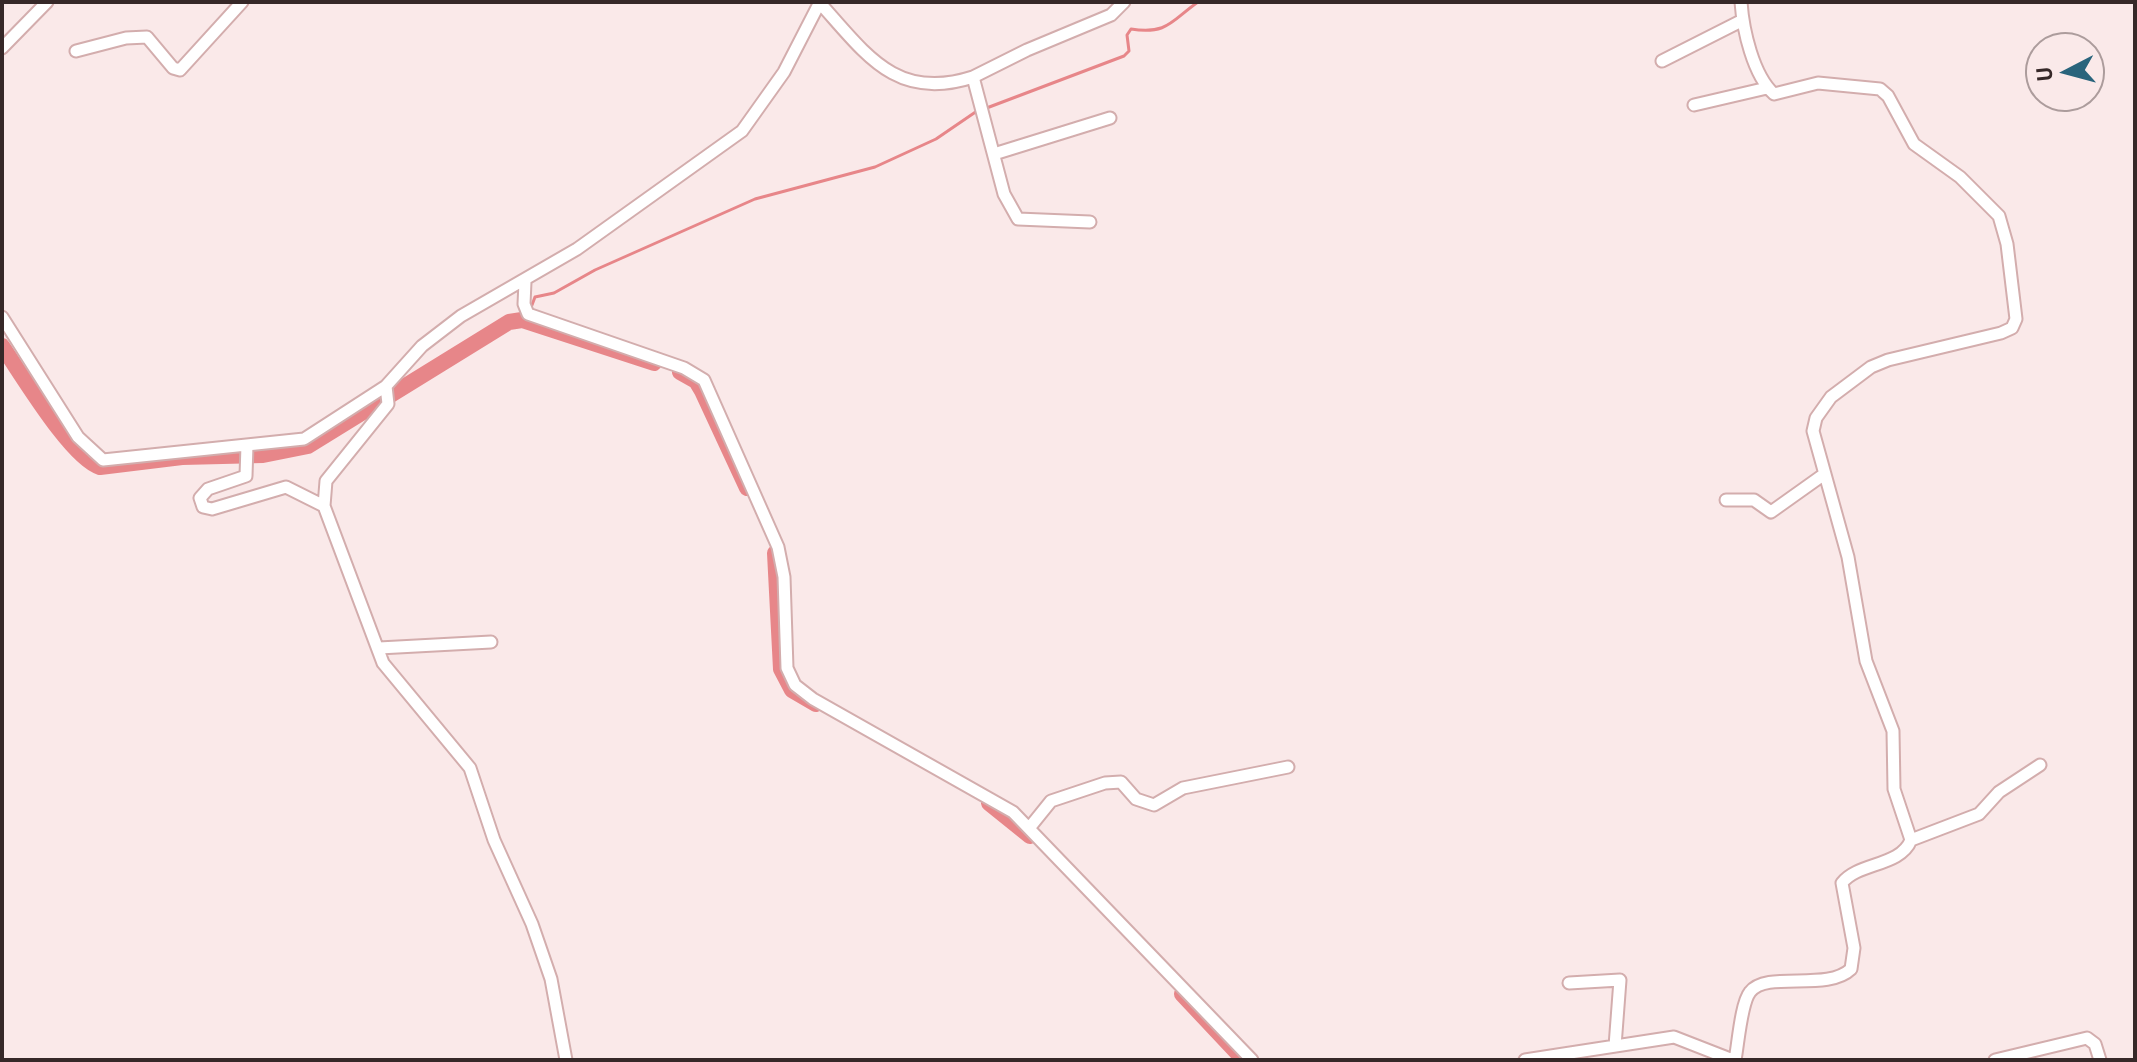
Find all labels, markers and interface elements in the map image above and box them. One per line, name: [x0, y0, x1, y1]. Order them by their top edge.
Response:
north arrow: [2025, 32, 2105, 112]
text: U: [2029, 66, 2057, 83]

